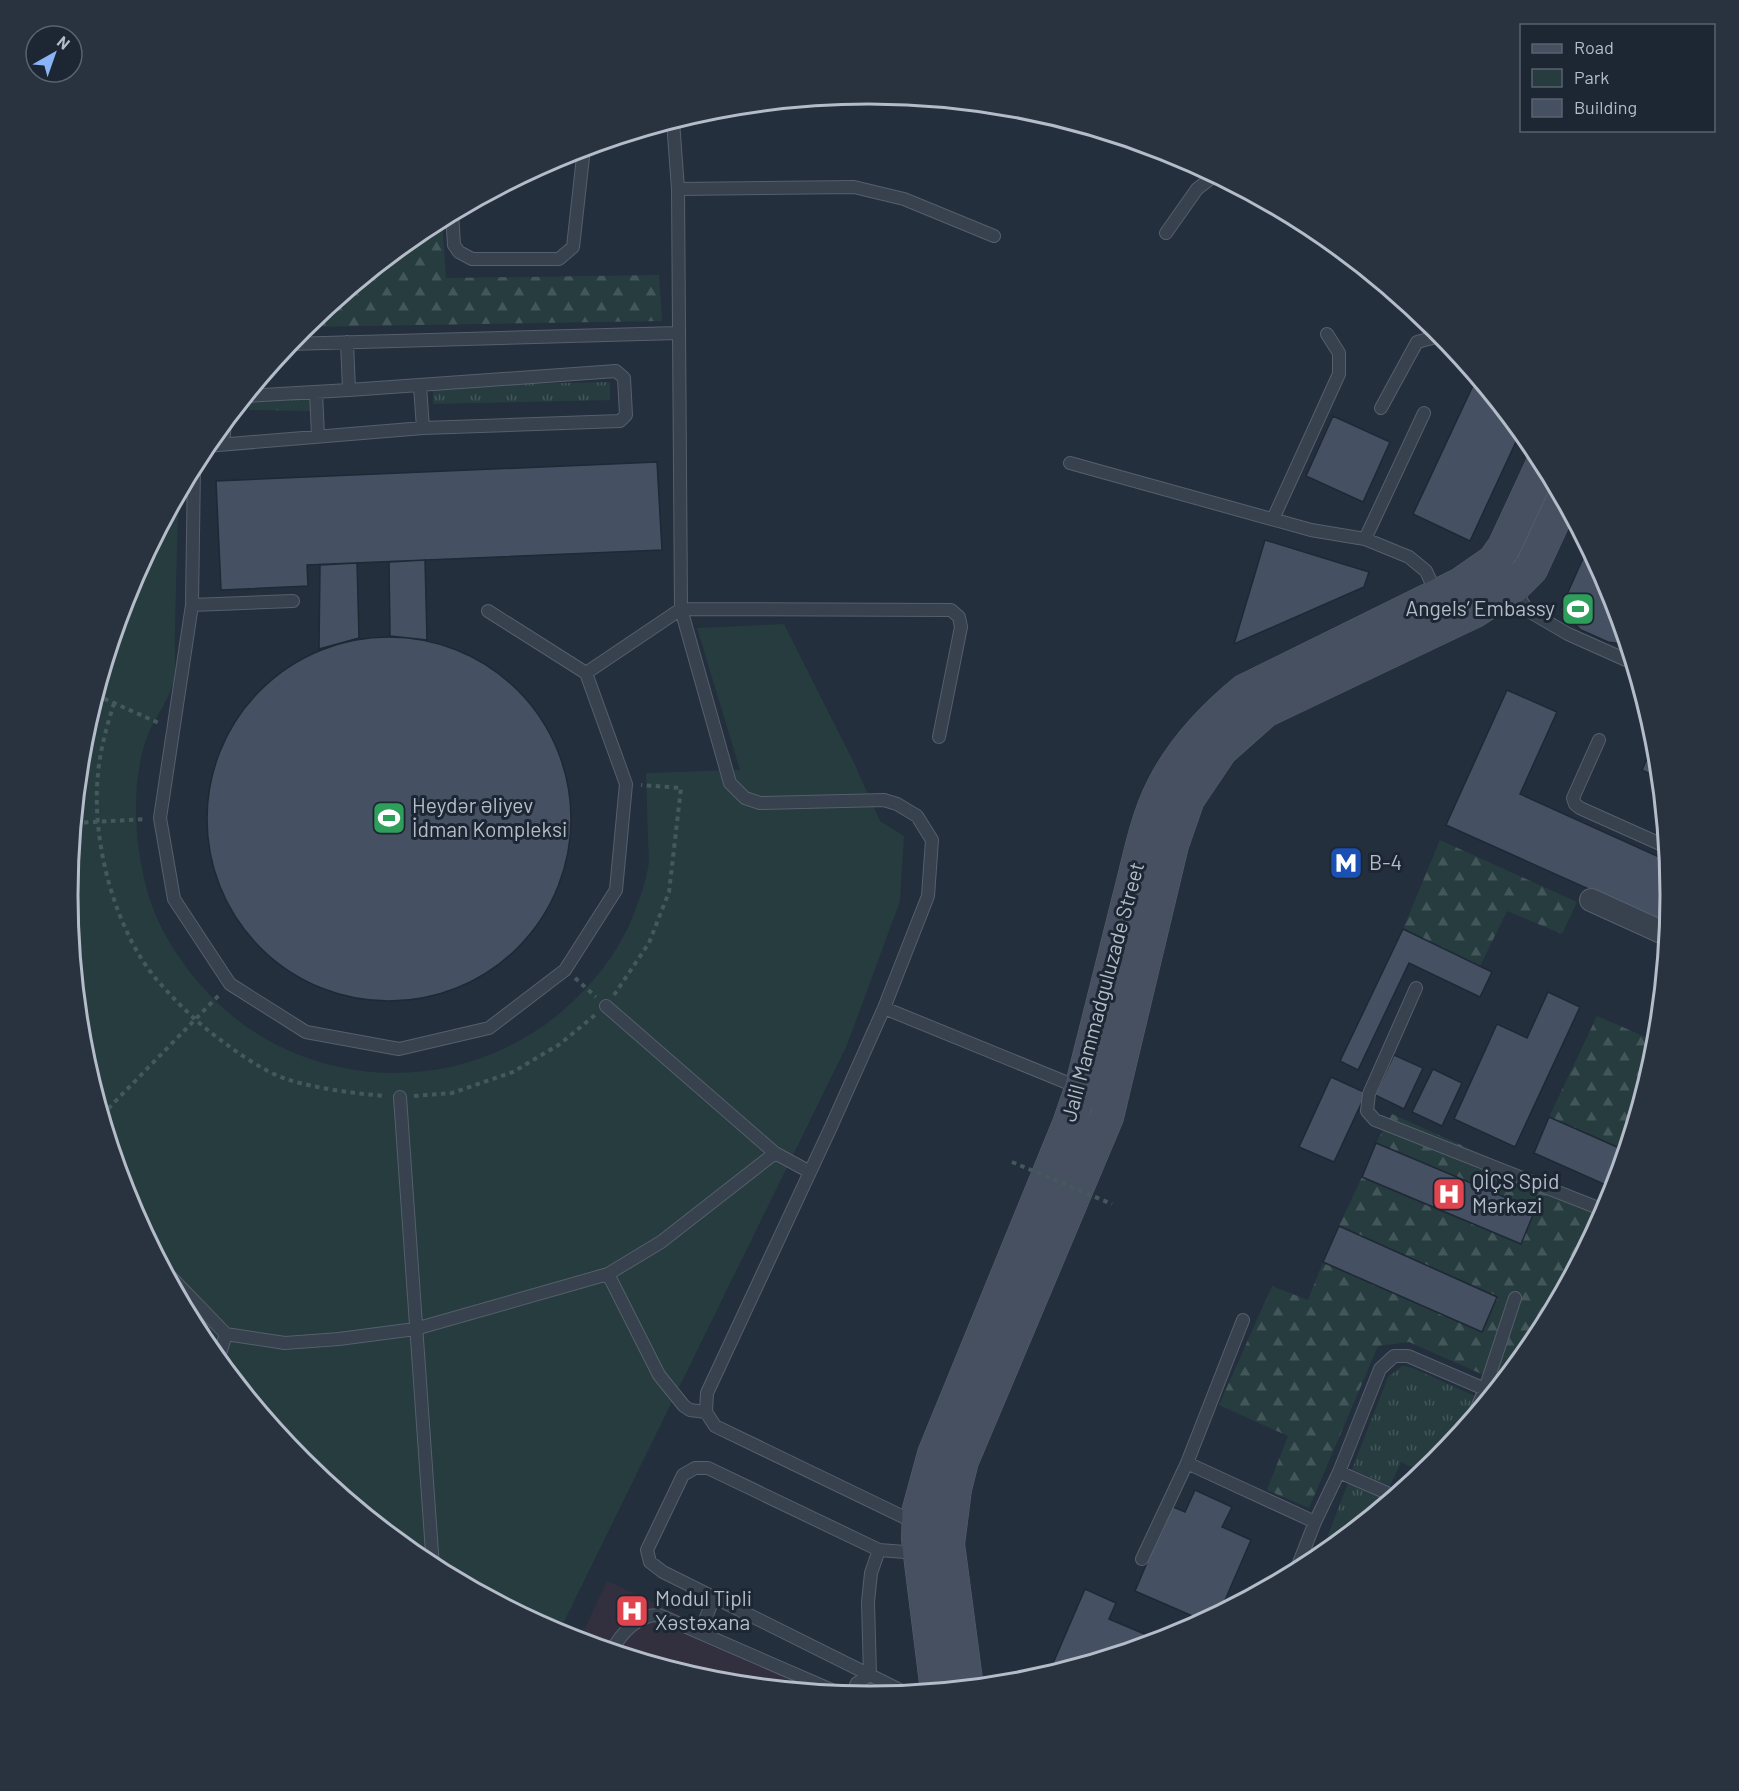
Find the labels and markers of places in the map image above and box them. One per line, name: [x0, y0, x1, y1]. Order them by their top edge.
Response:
sports icon: Angels’ Embassy: [1560, 591, 1596, 627]
place label: Angels’ Embassy: [1406, 595, 1555, 620]
place label: Heydər Əliyev İdman Kompleksi: [412, 792, 567, 841]
sports icon: Heydər Əliyev İdman Kompleksi: [371, 800, 407, 836]
metro station icon: B-4: [1328, 845, 1364, 881]
place label: B-4: [1369, 849, 1402, 874]
place label: QİÇS Spid Mərkəzi: [1472, 1168, 1559, 1217]
hospital icon: QİÇS Spid Mərkəzi: [1431, 1176, 1467, 1212]
place label: Modul Tipli Xəstəxana: [655, 1585, 752, 1634]
hospital icon: Modul Tipli Xəstəxana: [614, 1593, 650, 1629]

